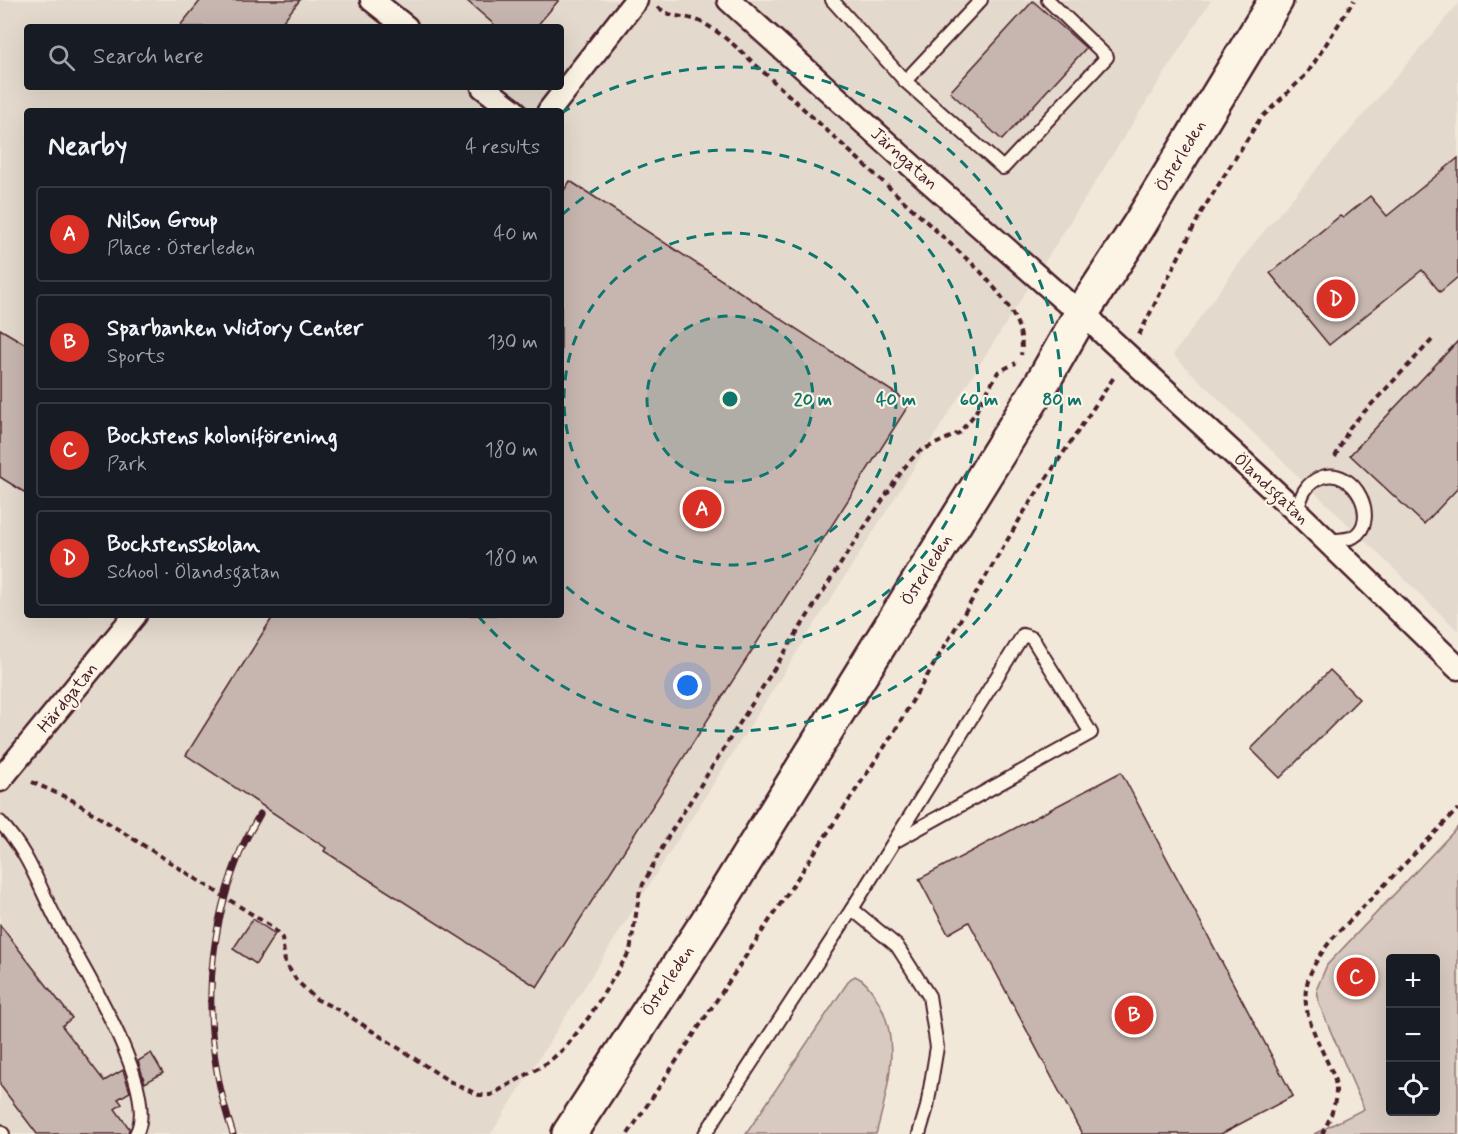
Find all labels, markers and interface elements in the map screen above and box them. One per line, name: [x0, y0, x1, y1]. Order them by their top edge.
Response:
search box: [24, 24, 564, 90]
icon: search: [45, 41, 78, 74]
text: Search here: [93, 43, 204, 71]
street label: Österleden: [1150, 116, 1212, 196]
street label: Järngatan: [864, 122, 943, 197]
text: Nearby: [48, 130, 127, 164]
text: 4 results: [465, 134, 540, 161]
text: Nilson Group: [107, 207, 218, 235]
text: A: [63, 221, 76, 248]
text: 40 m: [494, 221, 538, 248]
text: Place · Österleden: [107, 235, 255, 262]
pin: D: [1316, 276, 1356, 322]
text: Sparbanken Wictory Center: [107, 315, 363, 343]
text: B: [63, 329, 76, 356]
text: 130 m: [487, 329, 538, 356]
text: Sports: [107, 343, 165, 370]
text: 20 m: [794, 388, 832, 412]
text: 40 m: [876, 388, 916, 412]
text: 60 m: [960, 388, 998, 412]
text: 80 m: [1042, 388, 1082, 412]
centre of rings: [720, 389, 740, 409]
text: Bockstens koloniförening: [107, 423, 338, 451]
text: C: [62, 437, 77, 464]
text: 180 m: [485, 437, 538, 464]
street label: Ölandsgatan: [1227, 448, 1314, 532]
text: Park: [107, 451, 147, 478]
pin: A: [682, 486, 722, 532]
street label: Österleden: [896, 530, 958, 610]
text: Bockstensskolan: [107, 531, 260, 559]
text: D: [63, 545, 76, 572]
text: 180 m: [485, 545, 538, 572]
text: School · Ölandsgatan: [107, 559, 280, 586]
street label: Härdgatan: [32, 658, 105, 739]
your location: [673, 671, 702, 700]
street label: Österleden: [636, 941, 700, 1021]
pin: C: [1336, 954, 1376, 1000]
map controls: [1386, 954, 1440, 1116]
button: +: [1386, 954, 1440, 1008]
pin: B: [1114, 992, 1154, 1038]
button: −: [1386, 1008, 1440, 1062]
button: locate: [1386, 1062, 1440, 1116]

